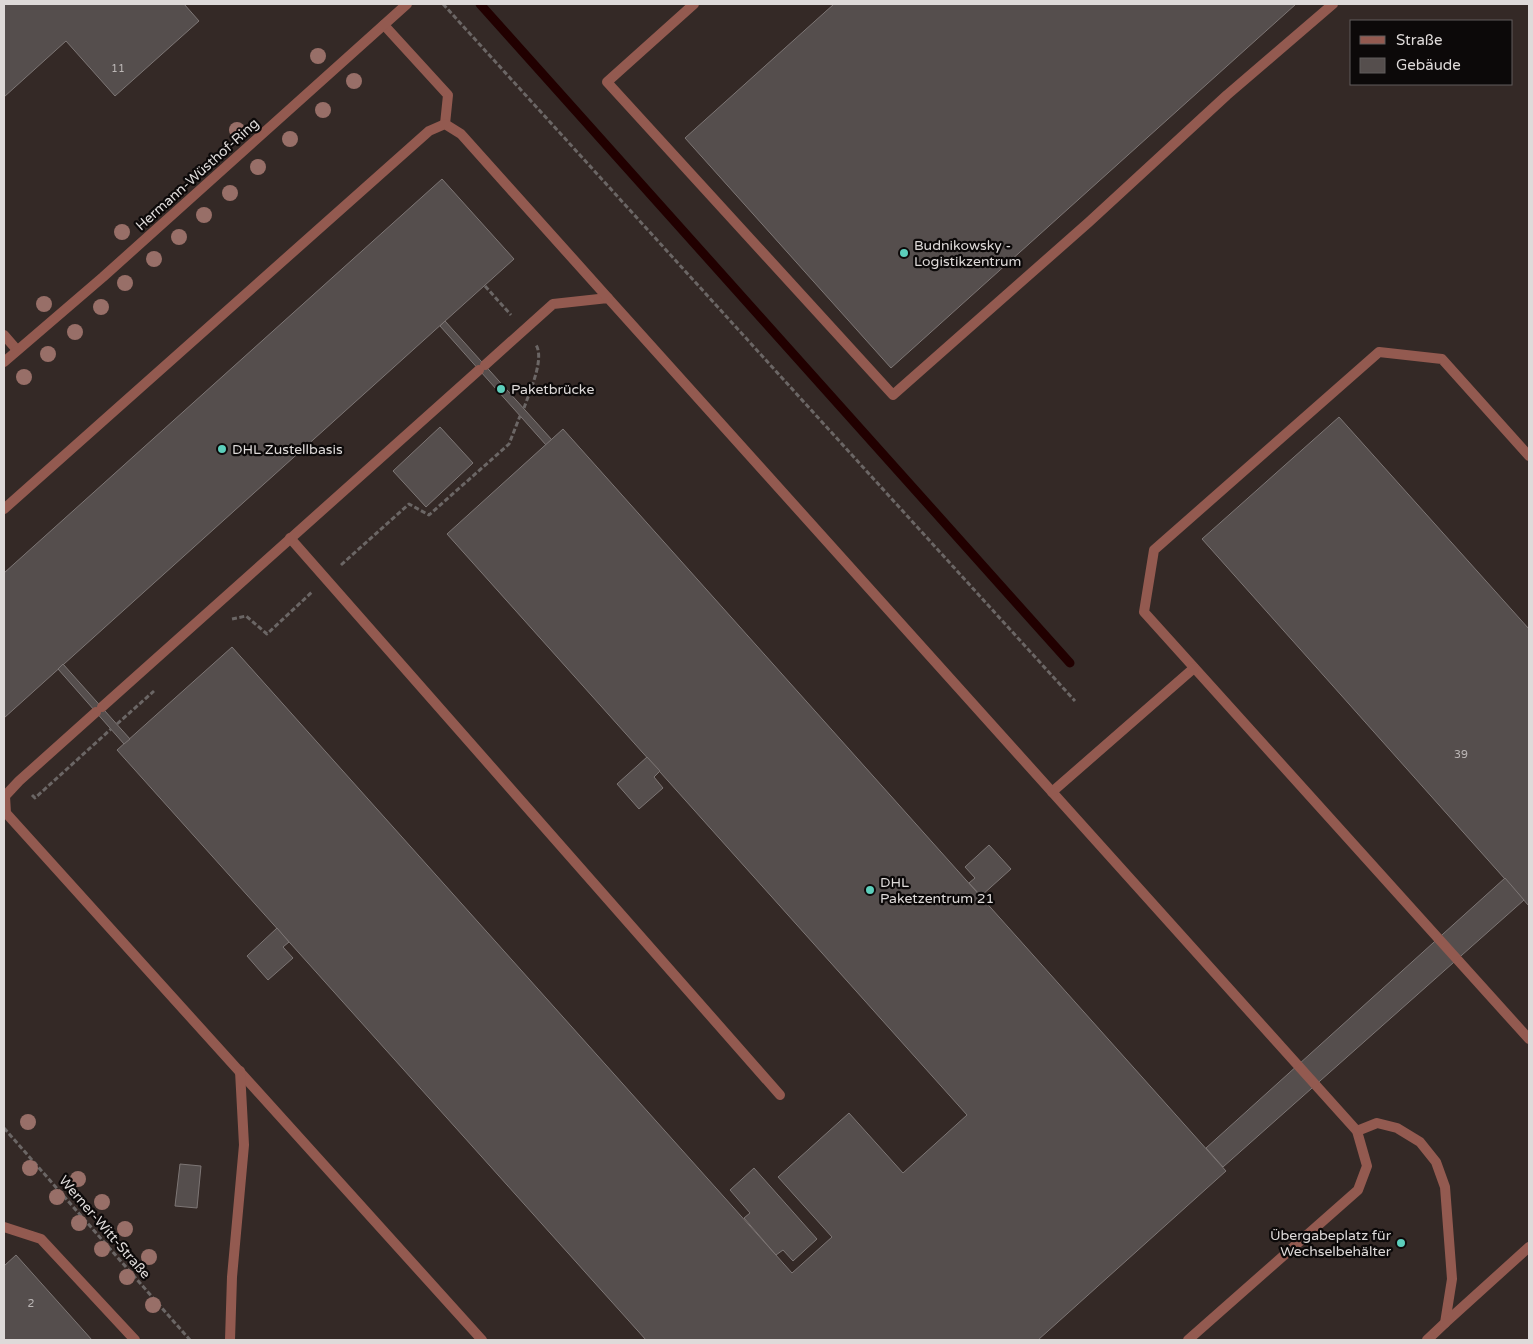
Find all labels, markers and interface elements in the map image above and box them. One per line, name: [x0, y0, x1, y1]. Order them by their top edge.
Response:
legend: [1350, 20, 1513, 85]
text: Straße: [1396, 31, 1442, 49]
text: Gebäude: [1396, 56, 1461, 74]
house number: 11: [111, 62, 125, 75]
street label: Hermann-Wüsthof-Ring: [132, 115, 262, 234]
place label: Budnikowsky - Logistikzentrum: [914, 237, 1021, 270]
marker: Budnikowsky - Logistikzentrum: [898, 247, 910, 259]
place label: Paketbrücke: [511, 381, 594, 398]
marker: Paketbrücke: [495, 383, 507, 395]
place label: DHL Zustellbasis: [232, 441, 343, 458]
marker: DHL Zustellbasis: [216, 443, 228, 455]
house number: 39: [1454, 748, 1468, 761]
place label: DHL Paketzentrum 21: [880, 874, 994, 907]
marker: DHL Paketzentrum 21: [864, 884, 876, 896]
street label: Werner-Witt-Straße: [55, 1172, 154, 1283]
place label: Übergabeplatz für Wechselbehälter: [1270, 1227, 1392, 1260]
marker: Übergabeplatz für Wechselbehälter: [1395, 1237, 1407, 1249]
house number: 2: [28, 1297, 35, 1310]

